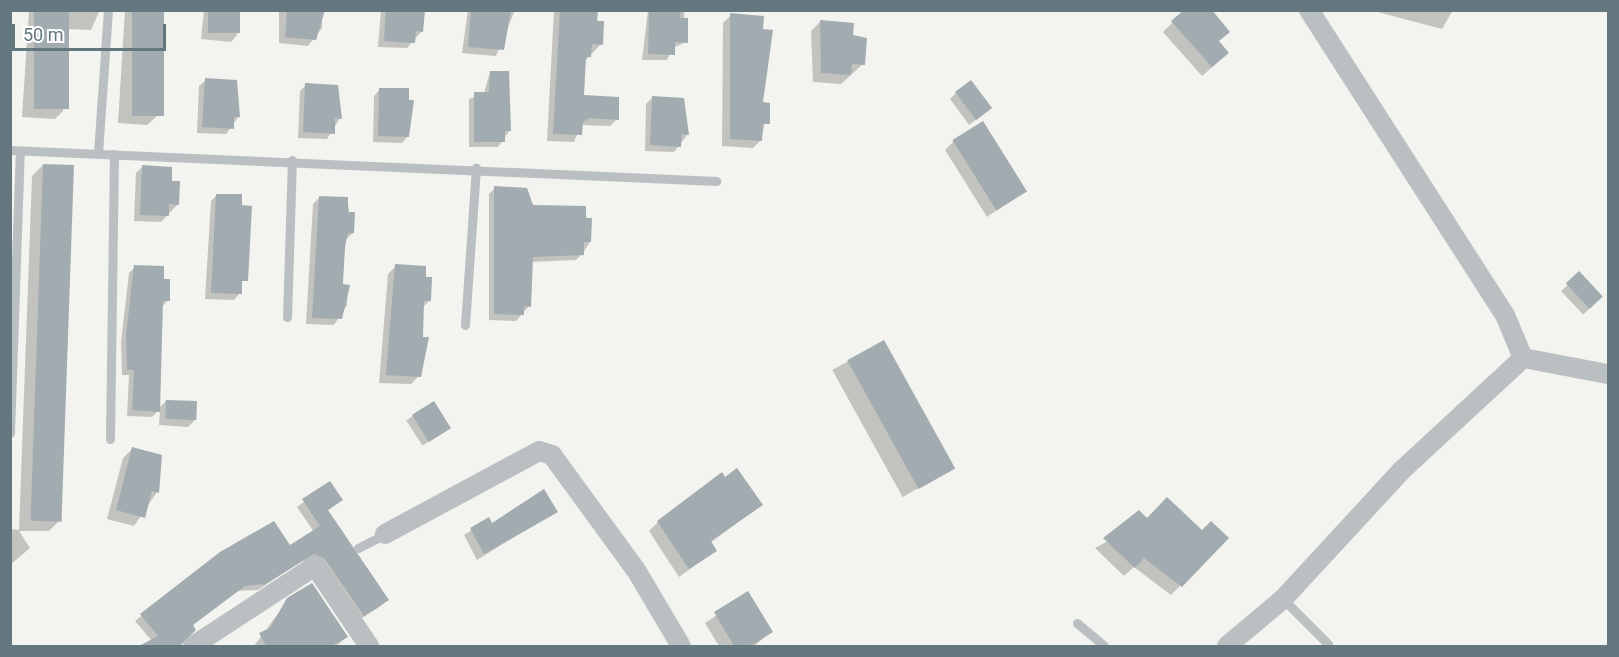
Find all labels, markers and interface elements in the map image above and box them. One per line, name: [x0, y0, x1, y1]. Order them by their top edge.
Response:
scale bar: [15, 12, 170, 50]
text: 50 m: [23, 24, 63, 45]

